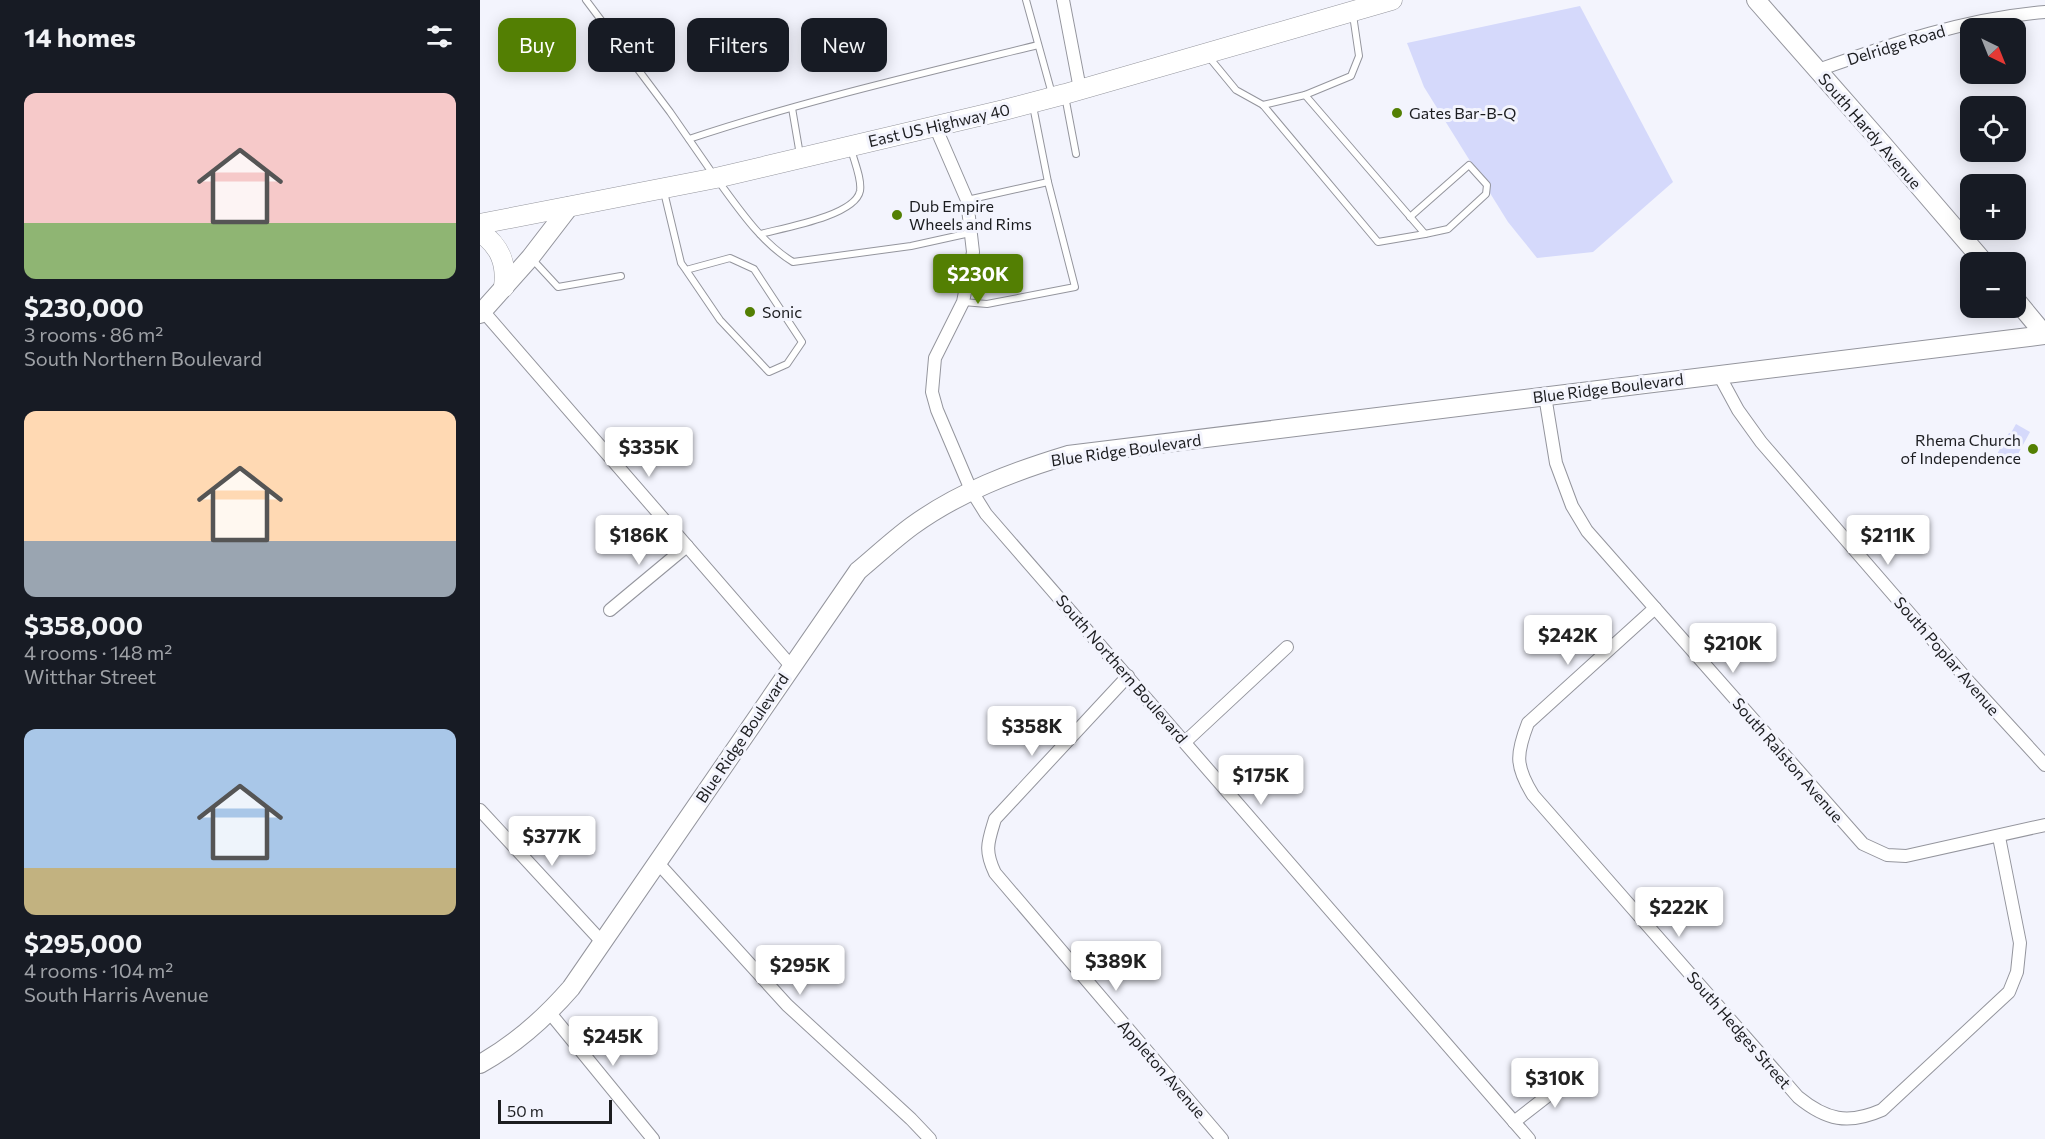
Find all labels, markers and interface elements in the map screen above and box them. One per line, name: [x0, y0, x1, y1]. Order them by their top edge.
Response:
chip: Buy: [498, 18, 576, 72]
chip: Rent: [588, 18, 675, 72]
chip: Filters: [687, 18, 789, 72]
chip: New: [801, 18, 887, 72]
north arrow: [1960, 18, 2026, 84]
map controls: [1960, 18, 2026, 318]
icon: filters: [423, 20, 456, 53]
text: 14 homes: [24, 21, 136, 52]
street label: Delridge Road: [1845, 21, 1947, 68]
street label: South Hardy Avenue: [1815, 69, 1926, 192]
button: locate: [1960, 96, 2026, 162]
street label: East US Highway 40: [866, 99, 1012, 150]
place label: Gates Bar-B-Q: [1409, 103, 1516, 122]
marker: Gates Bar-B-Q: [1390, 106, 1404, 120]
icon: home: [186, 132, 294, 240]
button: +: [1960, 174, 2026, 240]
place label: Dub Empire Wheels and Rims: [909, 196, 1032, 233]
marker: Dub Empire Wheels and Rims: [890, 208, 904, 222]
button: −: [1960, 252, 2026, 318]
pin: $230K: [936, 254, 1020, 305]
text: $230K: [947, 261, 1009, 285]
text: $230,000: [24, 291, 144, 322]
place label: Sonic: [762, 302, 802, 321]
marker: Sonic: [743, 305, 757, 319]
text: 3 rooms · 86 m²: [24, 322, 163, 346]
text: South Northern Boulevard: [24, 346, 262, 370]
street label: Blue Ridge Boulevard: [1531, 369, 1684, 406]
pin: $335K: [607, 427, 691, 478]
street label: Blue Ridge Boulevard: [1049, 430, 1202, 469]
place label: Rhema Church of Independence: [1901, 430, 2021, 467]
text: $335K: [619, 434, 679, 458]
marker: Rhema Church of Independence: [2026, 442, 2040, 456]
icon: home: [186, 450, 294, 558]
pin: $186K: [597, 515, 681, 566]
pin: $211K: [1846, 515, 1930, 566]
text: $186K: [609, 522, 669, 546]
text: $211K: [1861, 522, 1915, 546]
street label: South Northern Boulevard: [1053, 591, 1192, 747]
street label: South Poplar Avenue: [1891, 593, 2004, 719]
text: $358,000: [24, 609, 143, 640]
pin: $242K: [1526, 615, 1610, 666]
text: $242K: [1538, 622, 1598, 646]
pin: $210K: [1691, 623, 1775, 674]
text: $210K: [1703, 630, 1763, 654]
text: 4 rooms · 148 m²: [24, 640, 172, 664]
text: Witthar Street: [24, 664, 156, 688]
street label: Blue Ridge Boulevard: [691, 669, 792, 806]
street label: South Ralston Avenue: [1729, 694, 1848, 826]
pin: $358K: [990, 706, 1074, 757]
text: $358K: [1001, 713, 1063, 737]
pin: $175K: [1219, 755, 1303, 806]
text: $175K: [1232, 762, 1290, 786]
icon: home: [186, 768, 294, 876]
pin: $377K: [510, 816, 594, 867]
text: $377K: [523, 823, 581, 847]
pin: $222K: [1637, 887, 1721, 938]
text: $222K: [1649, 894, 1709, 918]
text: $295,000: [24, 927, 142, 958]
pin: $389K: [1074, 941, 1158, 992]
pin: $295K: [758, 945, 842, 996]
text: $389K: [1085, 948, 1147, 972]
text: $295K: [770, 952, 830, 976]
text: 4 rooms · 104 m²: [24, 958, 173, 982]
street label: South Hedges Street: [1683, 967, 1796, 1092]
text: South Harris Avenue: [24, 982, 209, 1006]
pin: $245K: [571, 1016, 655, 1067]
street label: Appleton Avenue: [1115, 1016, 1210, 1122]
text: $245K: [583, 1023, 643, 1047]
pin: $310K: [1513, 1058, 1597, 1109]
text: $310K: [1525, 1065, 1585, 1089]
scale bar: [498, 1097, 612, 1124]
text: 50 m: [507, 1101, 544, 1120]

